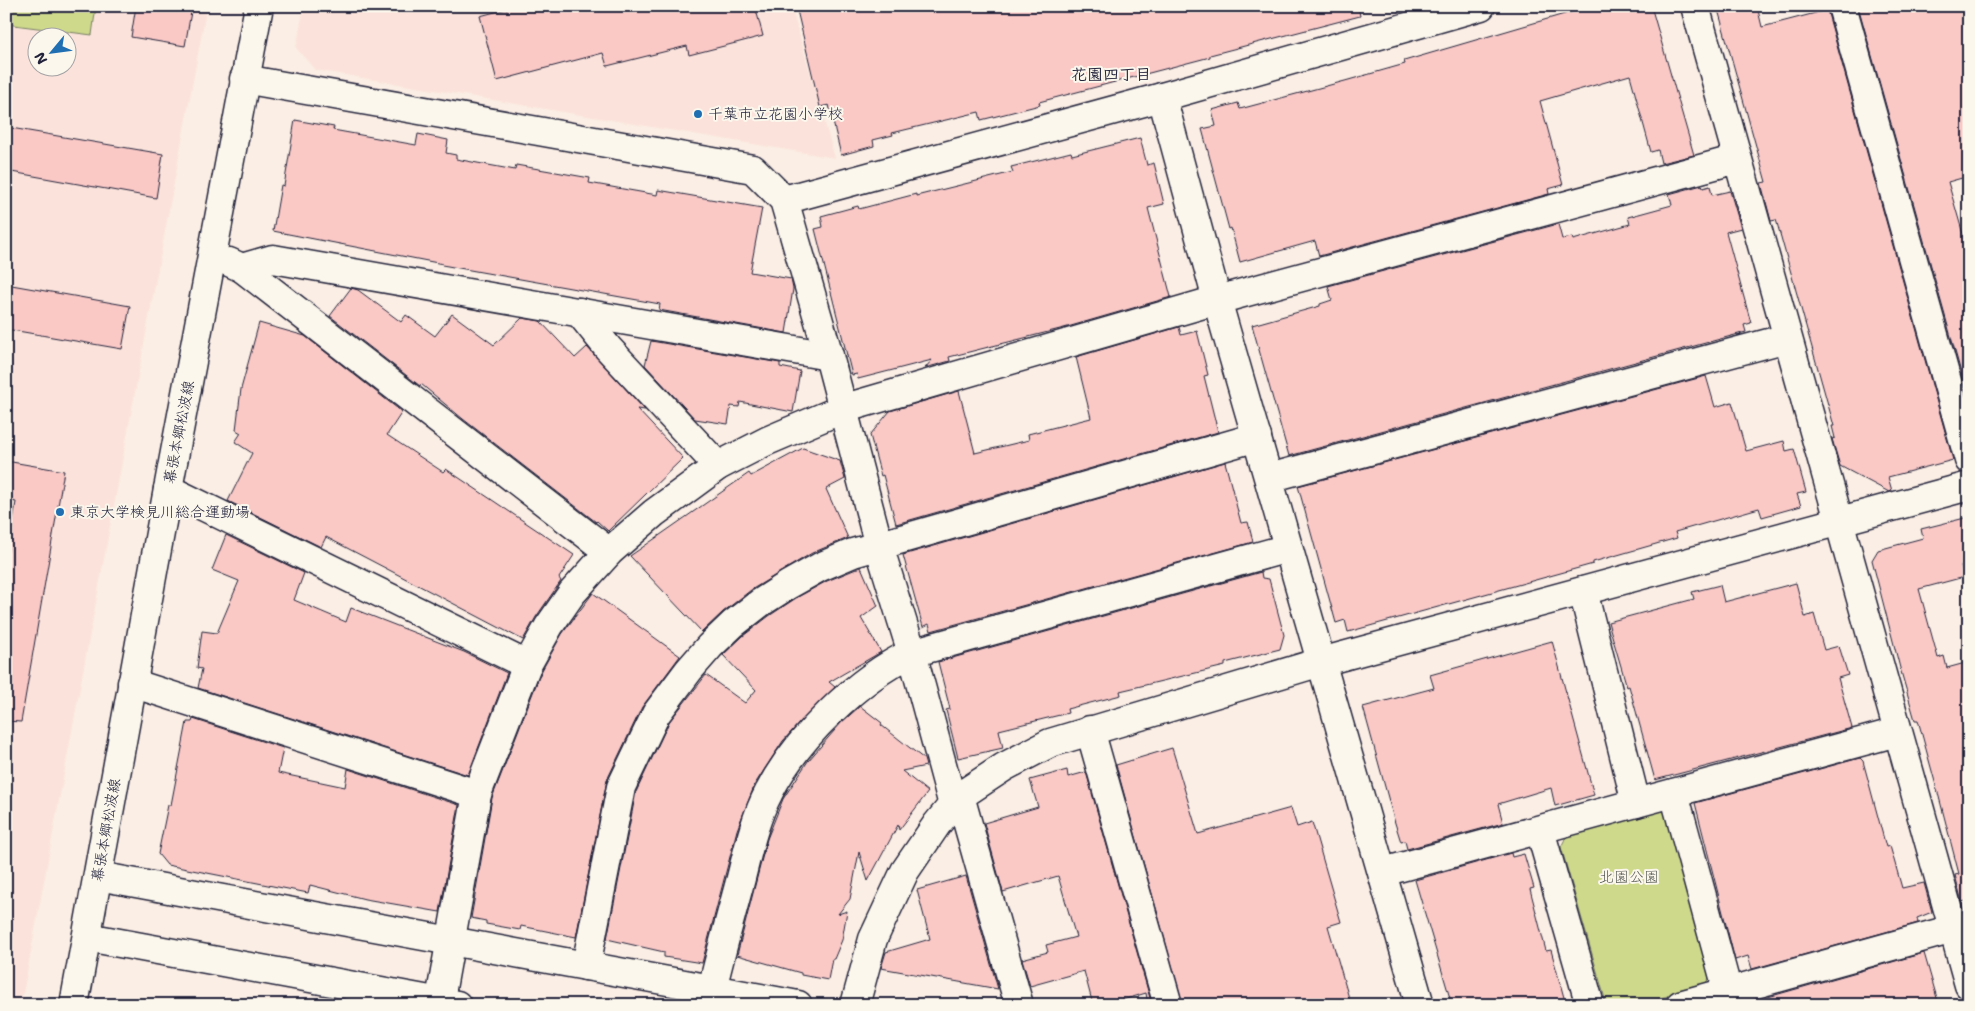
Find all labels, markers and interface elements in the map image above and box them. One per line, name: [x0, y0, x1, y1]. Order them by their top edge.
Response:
north arrow: [28, 28, 78, 78]
text: N: [30, 49, 51, 68]
district label: 花園四丁目: [1071, 64, 1151, 85]
place label: 千葉市立花園小学校: [708, 104, 843, 124]
marker: 千葉市立花園小学校: [692, 108, 704, 120]
street label: 幕張本郷松波線: [159, 379, 199, 485]
place label: 東京大学検見川総合運動場: [70, 502, 250, 522]
marker: 東京大学検見川総合運動場: [54, 506, 66, 518]
street label: 幕張本郷松波線: [87, 777, 125, 883]
park label: 北園公園: [1599, 867, 1659, 887]

